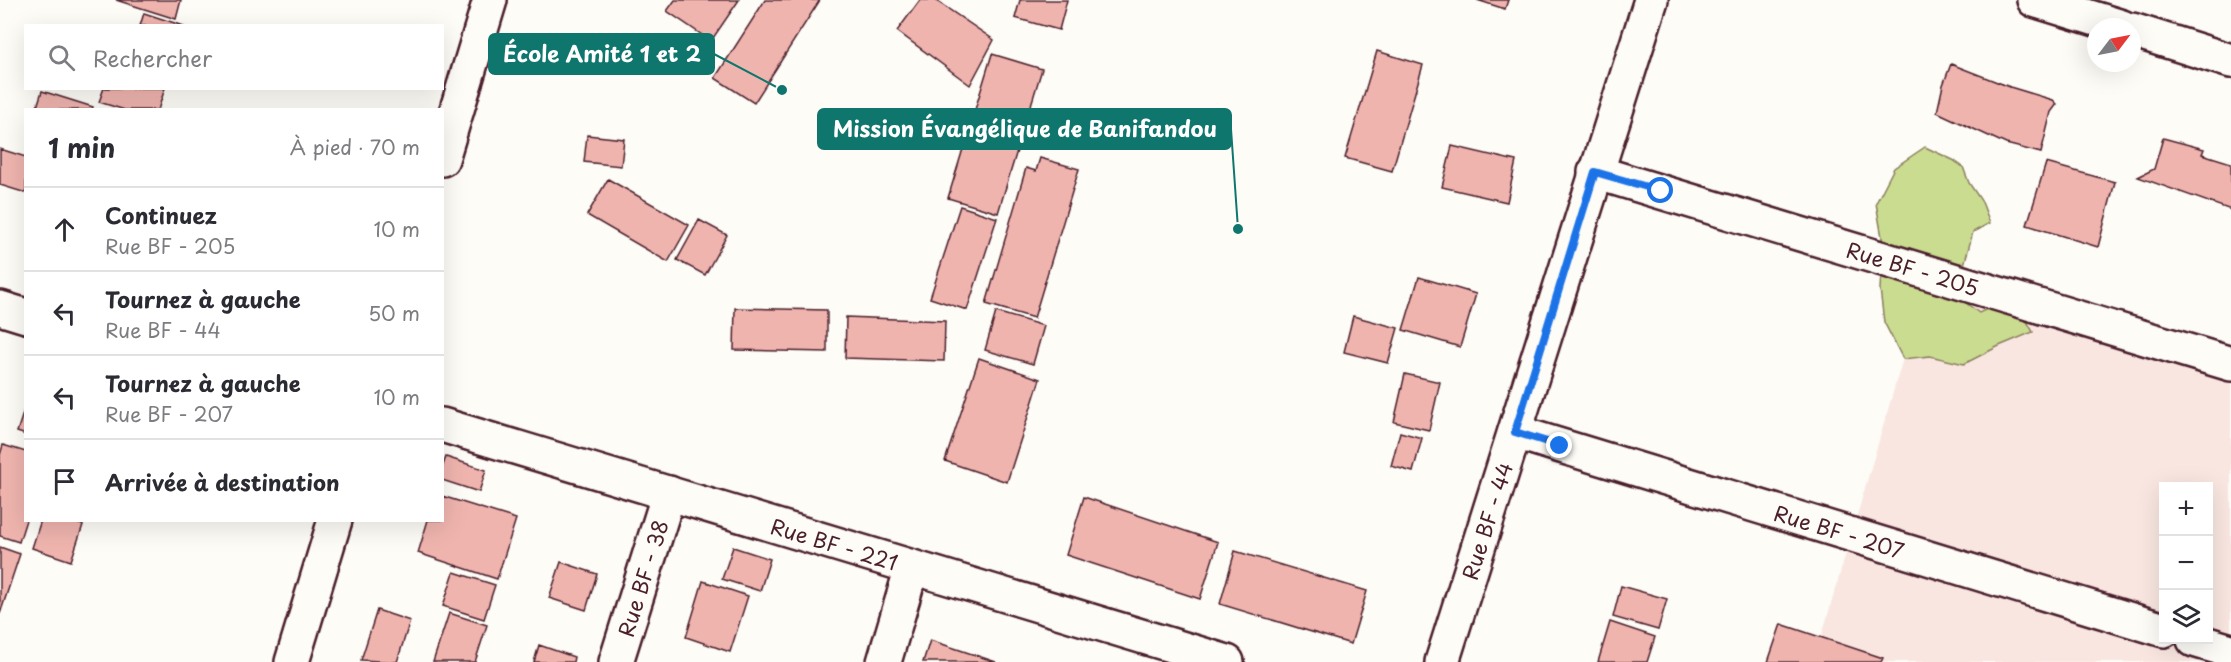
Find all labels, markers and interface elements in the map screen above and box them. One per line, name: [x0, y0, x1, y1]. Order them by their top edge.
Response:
north arrow: [2087, 18, 2141, 72]
search box: [24, 24, 444, 90]
callout: École Amité 1 et 2: [489, 34, 714, 74]
text: École Amité 1 et 2: [503, 36, 701, 69]
icon: search: [45, 41, 78, 74]
text: Rechercher: [93, 41, 212, 74]
callout: Mission Évangélique de Banifandou: [818, 109, 1231, 149]
text: Mission Évangélique de Banifandou: [833, 111, 1217, 144]
text: 1 min: [48, 128, 115, 167]
text: À pied · 70 m: [290, 132, 420, 162]
route start: [1647, 177, 1673, 203]
text: Continuez: [105, 198, 217, 231]
icon: ahead: [48, 213, 81, 246]
text: 10 m: [373, 214, 420, 244]
text: Rue BF - 205: [105, 231, 235, 261]
street label: Rue BF - 205: [1843, 233, 1983, 303]
text: Tournez à gauche: [105, 282, 301, 315]
icon: left: [48, 297, 81, 330]
text: 50 m: [368, 298, 420, 328]
text: Rue BF - 44: [105, 315, 221, 345]
text: Tournez à gauche: [105, 366, 301, 399]
icon: left: [48, 381, 81, 414]
text: 10 m: [373, 382, 420, 412]
text: Rue BF - 207: [105, 399, 233, 429]
route end: [1546, 432, 1572, 458]
street label: Rue BF - 44: [1453, 458, 1520, 584]
icon: arrive: [48, 465, 81, 498]
text: Arrivée à destination: [105, 465, 339, 498]
map controls: [2159, 482, 2213, 644]
button: +: [2159, 482, 2213, 536]
street label: Rue BF - 207: [1770, 496, 1908, 566]
street label: Rue BF - 221: [767, 509, 902, 578]
street label: Rue BF - 38: [609, 516, 676, 640]
button: −: [2159, 536, 2213, 590]
button: layers: [2159, 590, 2213, 644]

